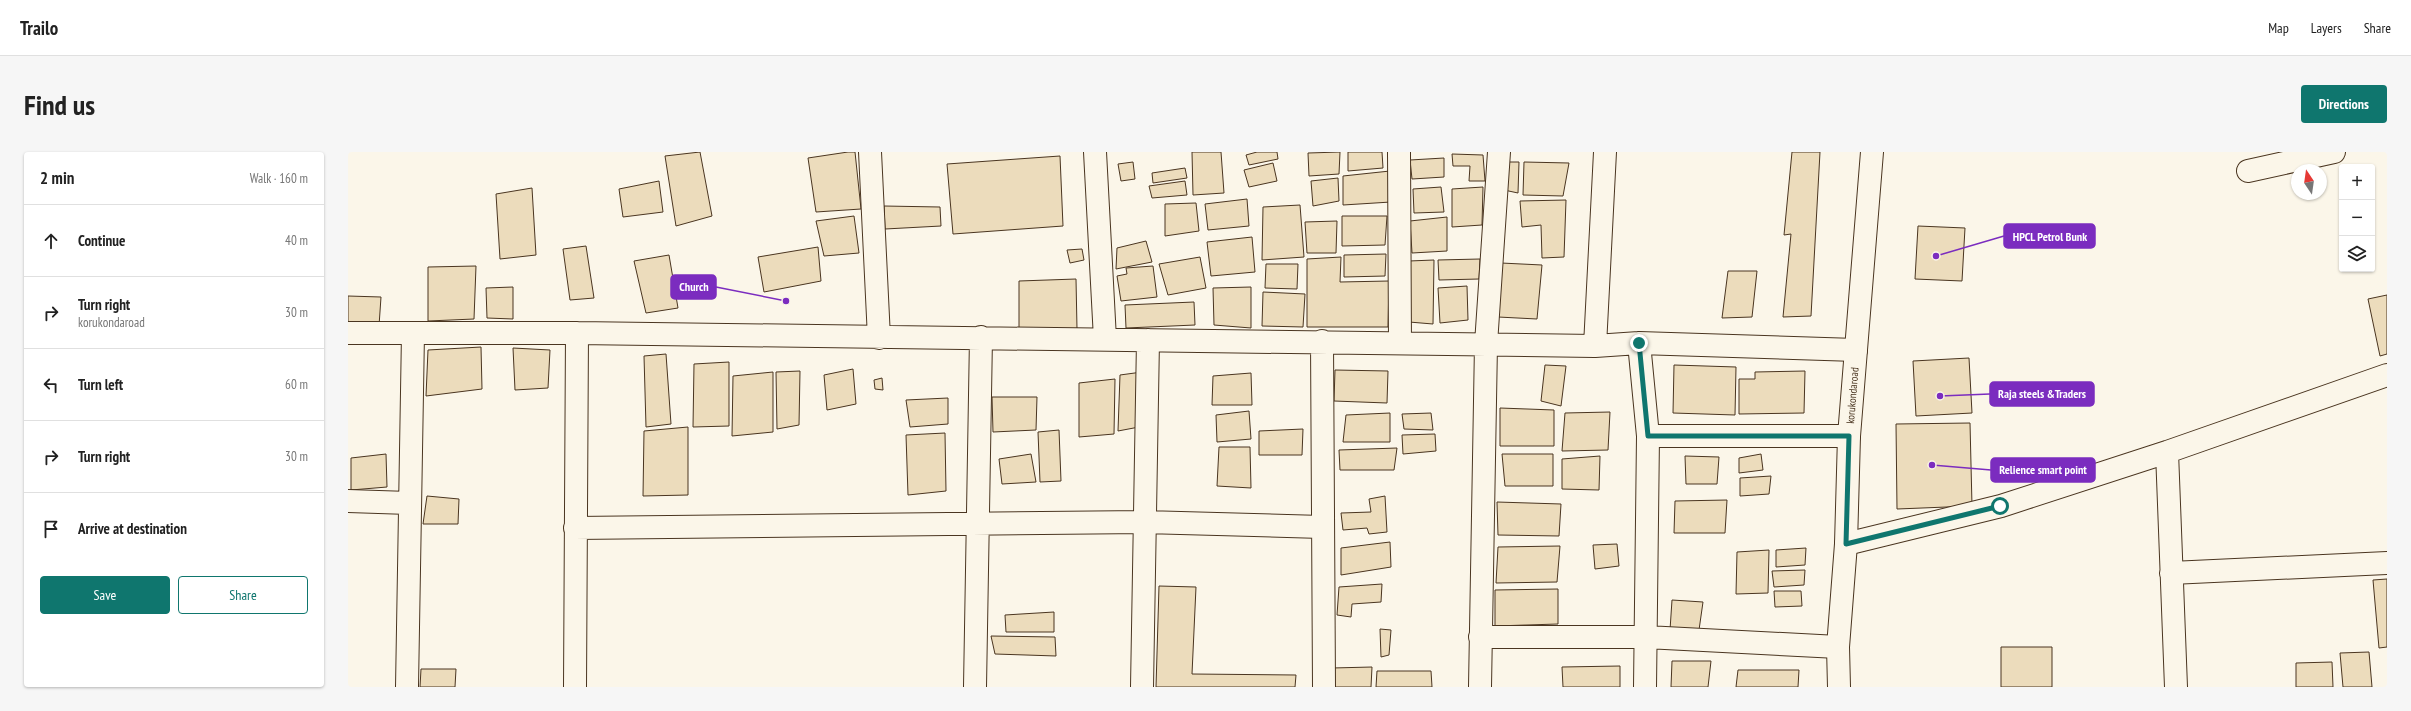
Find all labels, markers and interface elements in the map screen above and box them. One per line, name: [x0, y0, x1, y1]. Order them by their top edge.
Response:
text: Trailo: [20, 16, 58, 40]
text: Map: [2268, 19, 2289, 37]
text: Layers: [2311, 19, 2342, 37]
text: Share: [2364, 19, 2391, 37]
button: Directions: [2301, 85, 2387, 123]
text: Find us: [24, 86, 95, 123]
north arrow: [2291, 164, 2327, 200]
map controls: [2339, 164, 2375, 272]
button: +: [2339, 164, 2375, 200]
text: 2 min: [40, 167, 74, 189]
text: Walk · 160 m: [250, 170, 308, 187]
button: −: [2339, 200, 2375, 236]
callout: HPCL Petrol Bunk: [2004, 224, 2095, 248]
text: HPCL Petrol Bunk: [2013, 229, 2087, 244]
icon: ahead: [40, 230, 62, 252]
text: Continue: [78, 231, 125, 250]
text: 40 m: [285, 232, 308, 249]
button: layers: [2339, 236, 2375, 272]
callout: Church: [671, 275, 716, 299]
text: Church: [679, 279, 709, 294]
text: Turn right: [78, 295, 130, 314]
icon: right: [40, 302, 62, 324]
text: 30 m: [285, 304, 308, 321]
text: korukondaroad: [78, 314, 145, 331]
route end: [1630, 334, 1648, 352]
street label: korukondaroad: [1843, 366, 1862, 424]
icon: left: [40, 374, 62, 396]
text: Turn left: [78, 375, 123, 394]
text: 60 m: [285, 376, 308, 393]
callout: Raja steels &Traders: [1990, 382, 2094, 406]
text: Raja steels &Traders: [1998, 386, 2086, 401]
icon: right: [40, 446, 62, 468]
text: Turn right: [78, 447, 130, 466]
text: 30 m: [285, 448, 308, 465]
callout: Relience smart point: [1991, 458, 2095, 482]
text: Relience smart point: [1999, 462, 2087, 477]
route start: [1991, 497, 2009, 515]
icon: arrive: [40, 518, 62, 540]
text: Arrive at destination: [78, 519, 187, 538]
button: Save: [40, 576, 170, 614]
button: Share: [178, 576, 308, 614]

